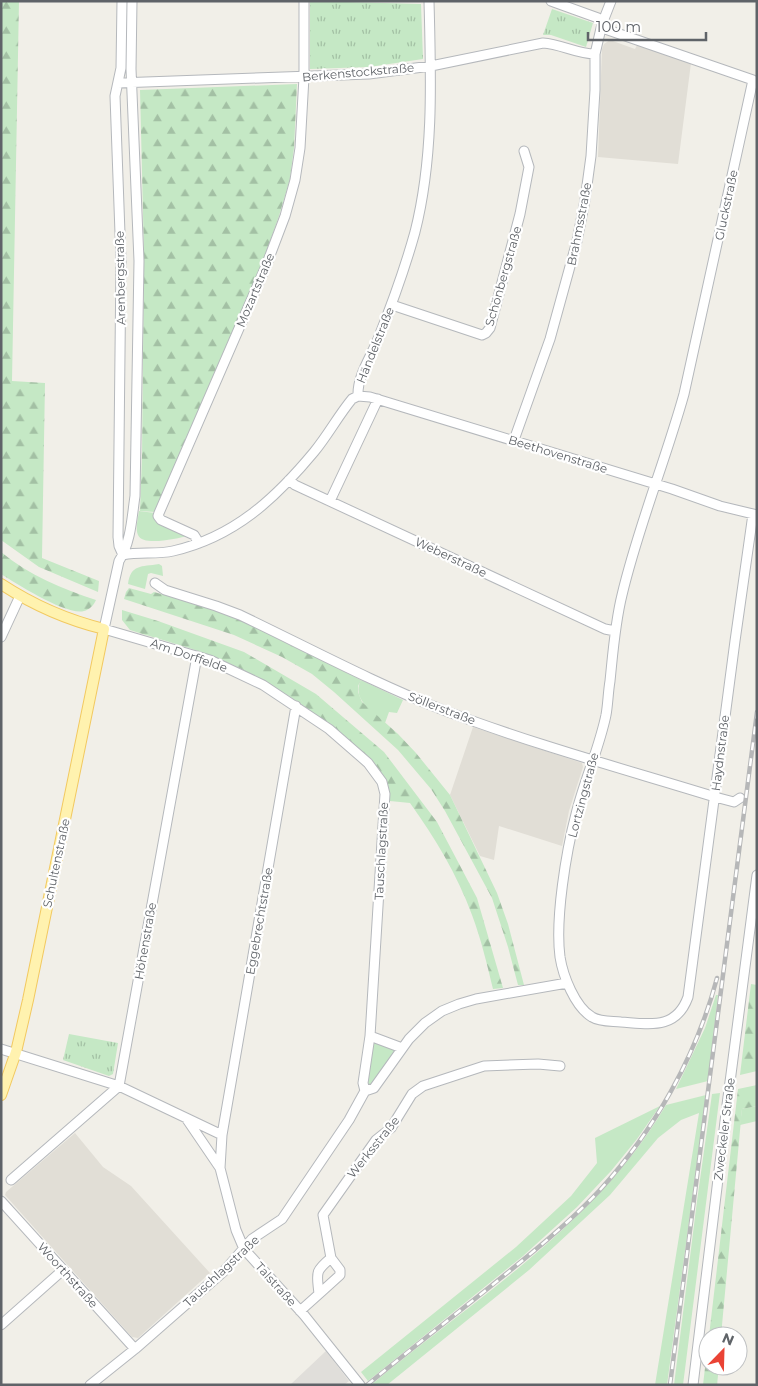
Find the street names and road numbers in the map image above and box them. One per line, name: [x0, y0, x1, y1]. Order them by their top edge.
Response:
street label: Berkenstockstraße: [301, 60, 415, 84]
street label: Gluckstraße: [711, 168, 741, 242]
street label: Brahmsstraße: [564, 181, 594, 267]
street label: Schönbergstraße: [482, 224, 524, 328]
street label: Arenbergstraße: [112, 231, 128, 325]
street label: Mozartstraße: [233, 251, 277, 329]
street label: Händelstraße: [353, 305, 397, 385]
street label: Beethovenstraße: [507, 432, 609, 476]
street label: Weberstraße: [413, 534, 489, 580]
street label: Am Dorffelde: [148, 635, 230, 675]
street label: Söllerstraße: [406, 688, 478, 728]
street label: Haydnstraße: [708, 714, 732, 792]
street label: Lortzingstraße: [564, 751, 602, 839]
street label: Tauschlagstraße: [371, 802, 391, 900]
street label: Schultenstraße: [39, 817, 73, 909]
street label: Eggebrechtstraße: [242, 866, 276, 976]
street label: Höhenstraße: [131, 901, 159, 981]
street label: Zweckeler Straße: [710, 1077, 738, 1181]
street label: Werksstraße: [344, 1113, 402, 1181]
street label: Tauschlagstraße: [180, 1232, 262, 1310]
street label: Woorthstraße: [35, 1239, 101, 1311]
street label: Talstraße: [252, 1259, 300, 1309]

